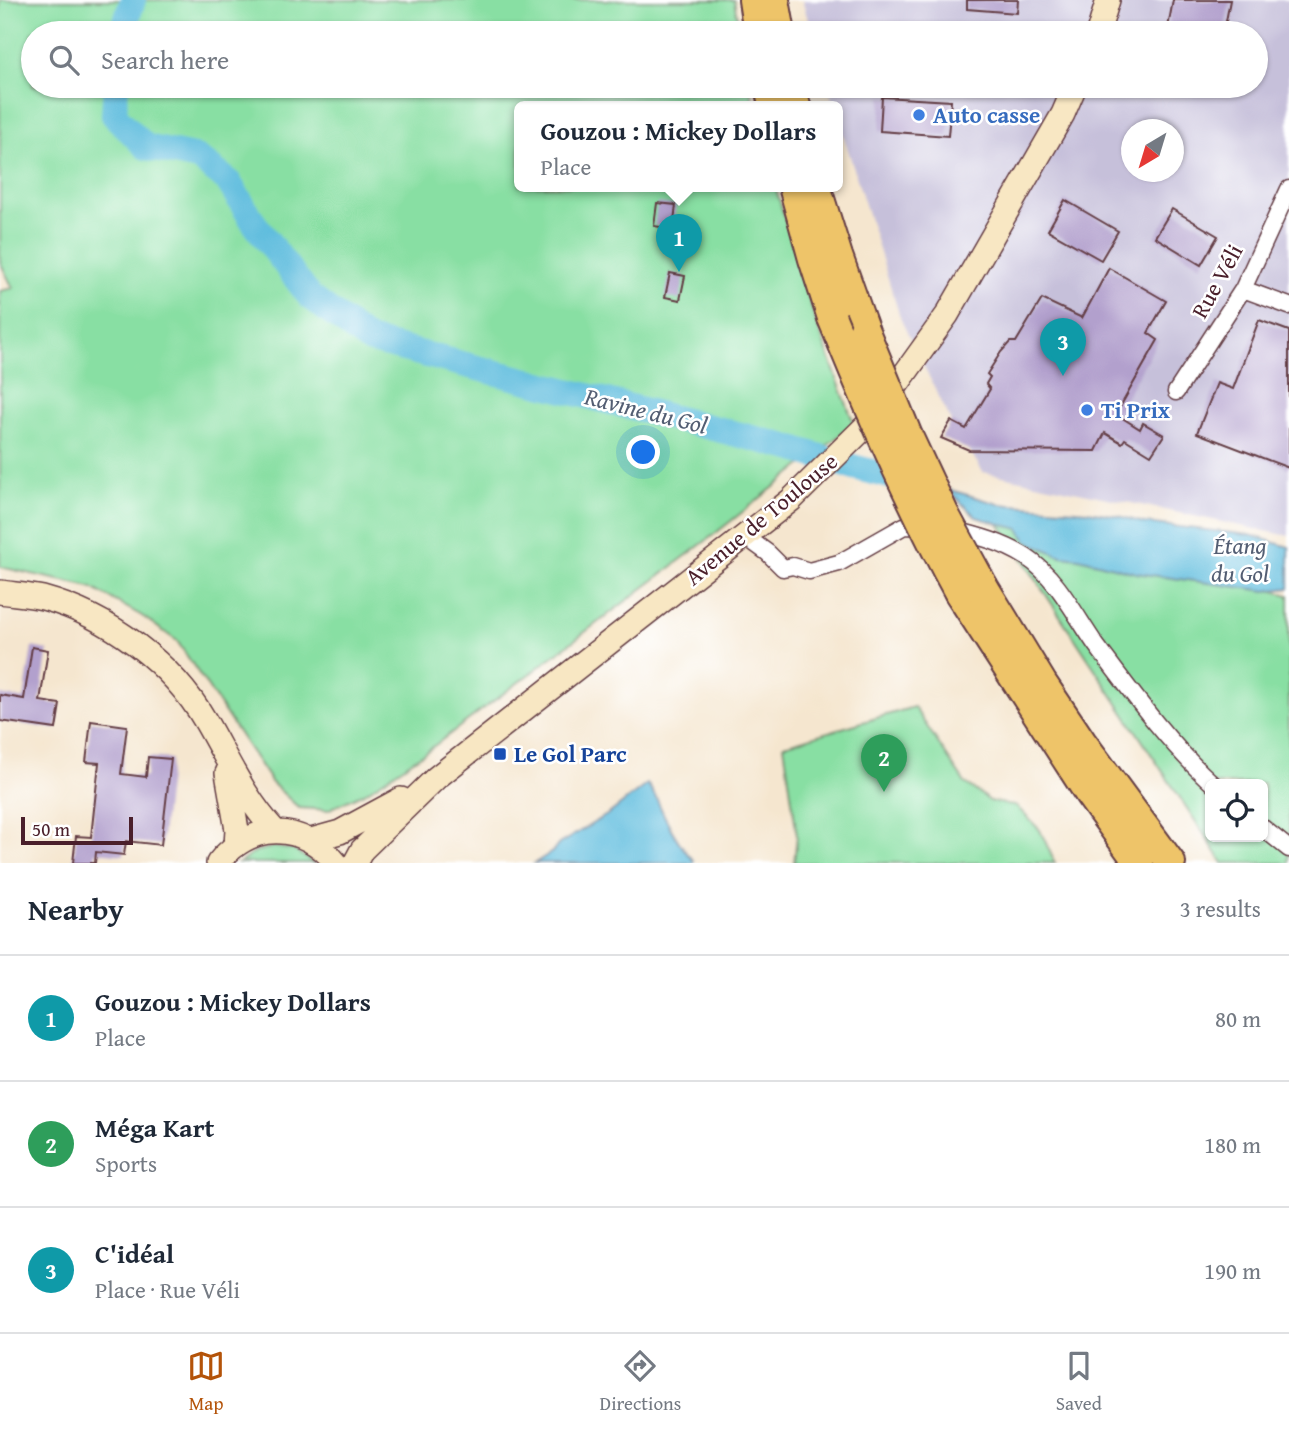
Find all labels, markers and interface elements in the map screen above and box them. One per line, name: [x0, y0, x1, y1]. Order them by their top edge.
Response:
search box: [21, 21, 1268, 98]
text: Search here: [101, 40, 229, 79]
icon: search: [45, 41, 83, 79]
place label: Auto casse: [933, 98, 1040, 131]
popup: [514, 101, 843, 192]
marker: Auto casse: [911, 107, 927, 123]
text: Gouzou : Mickey Dollars: [541, 111, 816, 150]
north arrow: [1121, 119, 1184, 182]
text: Place: [541, 150, 591, 183]
pin: 1: [656, 214, 702, 272]
street label: Rue Véli: [1183, 238, 1250, 324]
pin: 3: [1040, 318, 1086, 376]
water label: Ravine du Gol: [580, 378, 711, 443]
place label: Ti Prix: [1101, 393, 1170, 426]
marker: Ti Prix: [1079, 402, 1095, 418]
your location: [626, 435, 660, 469]
street label: Avenue de Toulouse: [677, 445, 844, 593]
water label: Étang du Gol: [1211, 528, 1269, 591]
pin: 2: [861, 734, 907, 792]
place label: Le Gol Parc: [514, 737, 627, 770]
marker: Le Gol Parc: [492, 746, 508, 762]
map controls: [1205, 779, 1268, 842]
button: locate: [1205, 779, 1268, 842]
scale bar: [21, 814, 133, 846]
text: 50 m: [32, 815, 70, 843]
text: Nearby: [28, 887, 124, 931]
text: 3 results: [1180, 892, 1261, 925]
text: Gouzou : Mickey Dollars: [95, 982, 371, 1021]
text: 1: [45, 1002, 57, 1035]
text: 80 m: [1215, 1002, 1261, 1035]
text: Place: [95, 1021, 146, 1054]
text: Méga Kart: [95, 1108, 214, 1147]
text: 2: [45, 1128, 57, 1161]
text: 180 m: [1204, 1128, 1261, 1161]
text: Sports: [95, 1147, 157, 1180]
text: C'idéal: [95, 1234, 174, 1273]
text: 3: [45, 1254, 57, 1287]
text: 190 m: [1204, 1254, 1261, 1287]
text: Place · Rue Véli: [95, 1273, 240, 1306]
tab: Map: [187, 1347, 225, 1417]
tab: Directions: [600, 1347, 681, 1417]
tab: Saved: [1056, 1347, 1102, 1417]

